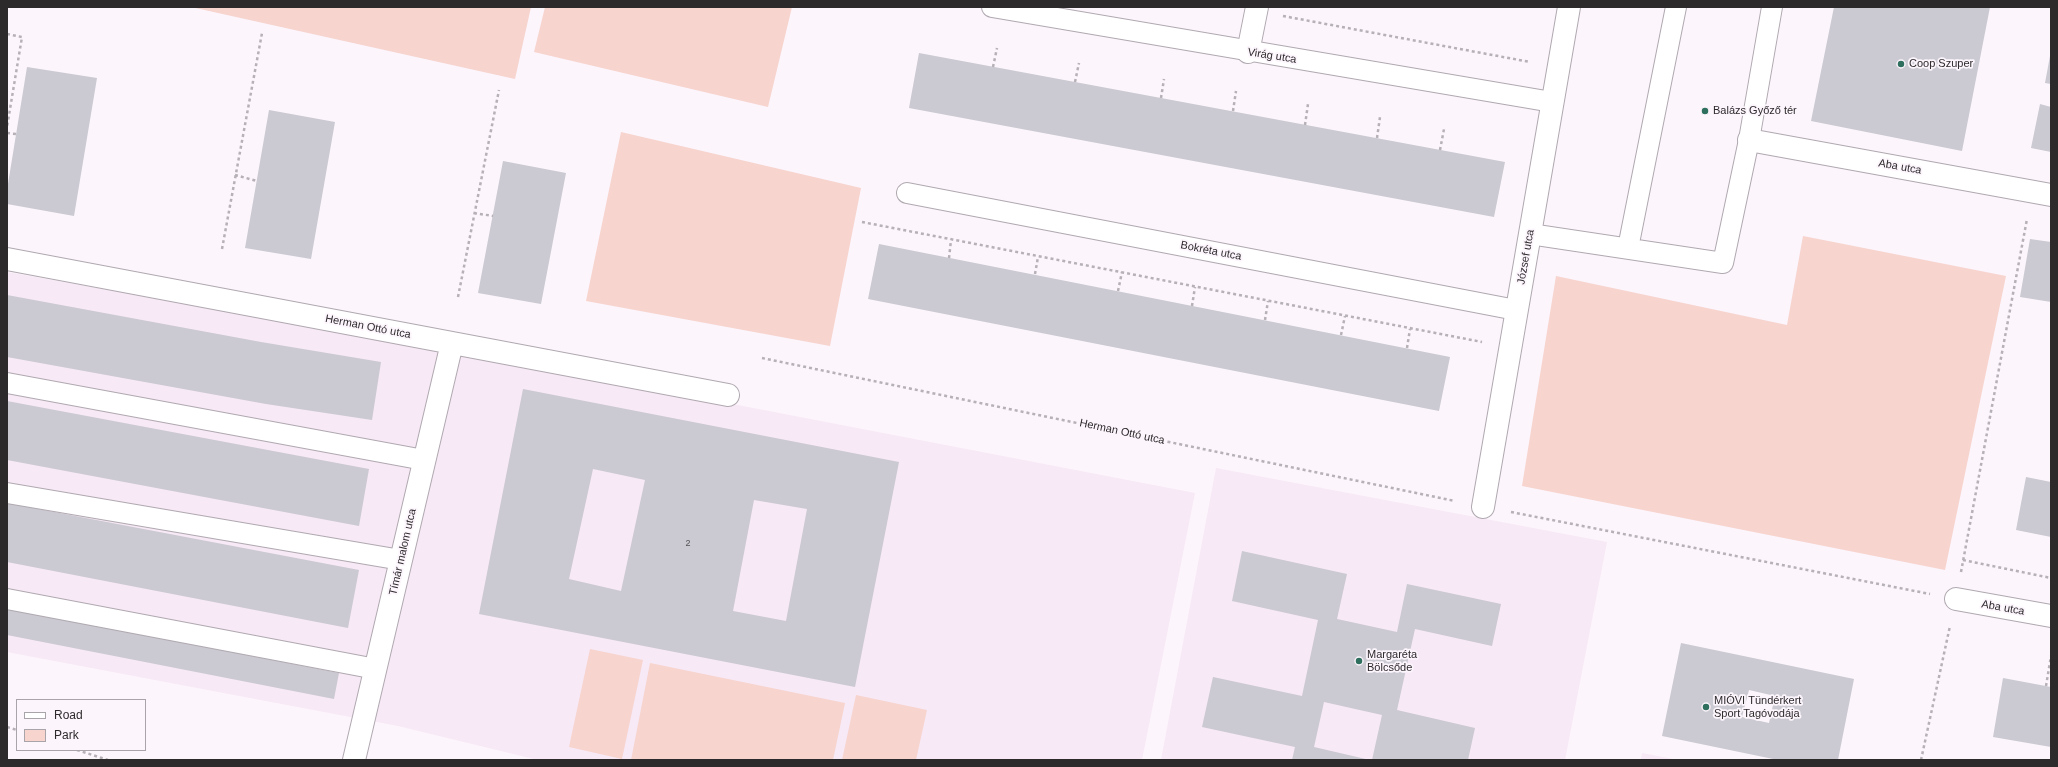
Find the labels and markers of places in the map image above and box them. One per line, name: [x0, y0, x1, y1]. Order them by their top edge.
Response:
place label: Coop Szuper: [1909, 57, 1973, 71]
marker: Coop Szuper: [1896, 59, 1906, 69]
place label: Balázs Győző tér: [1713, 104, 1797, 118]
marker: Balázs Győző tér: [1700, 106, 1710, 116]
place label: Margaréta Bölcsőde: [1367, 648, 1417, 674]
marker: Margaréta Bölcsőde: [1354, 656, 1364, 666]
place label: MIÓVI Tündérkert Sport Tagóvodája: [1714, 694, 1801, 720]
marker: MIÓVI Tündérkert Sport Tagóvodája: [1701, 702, 1711, 712]

